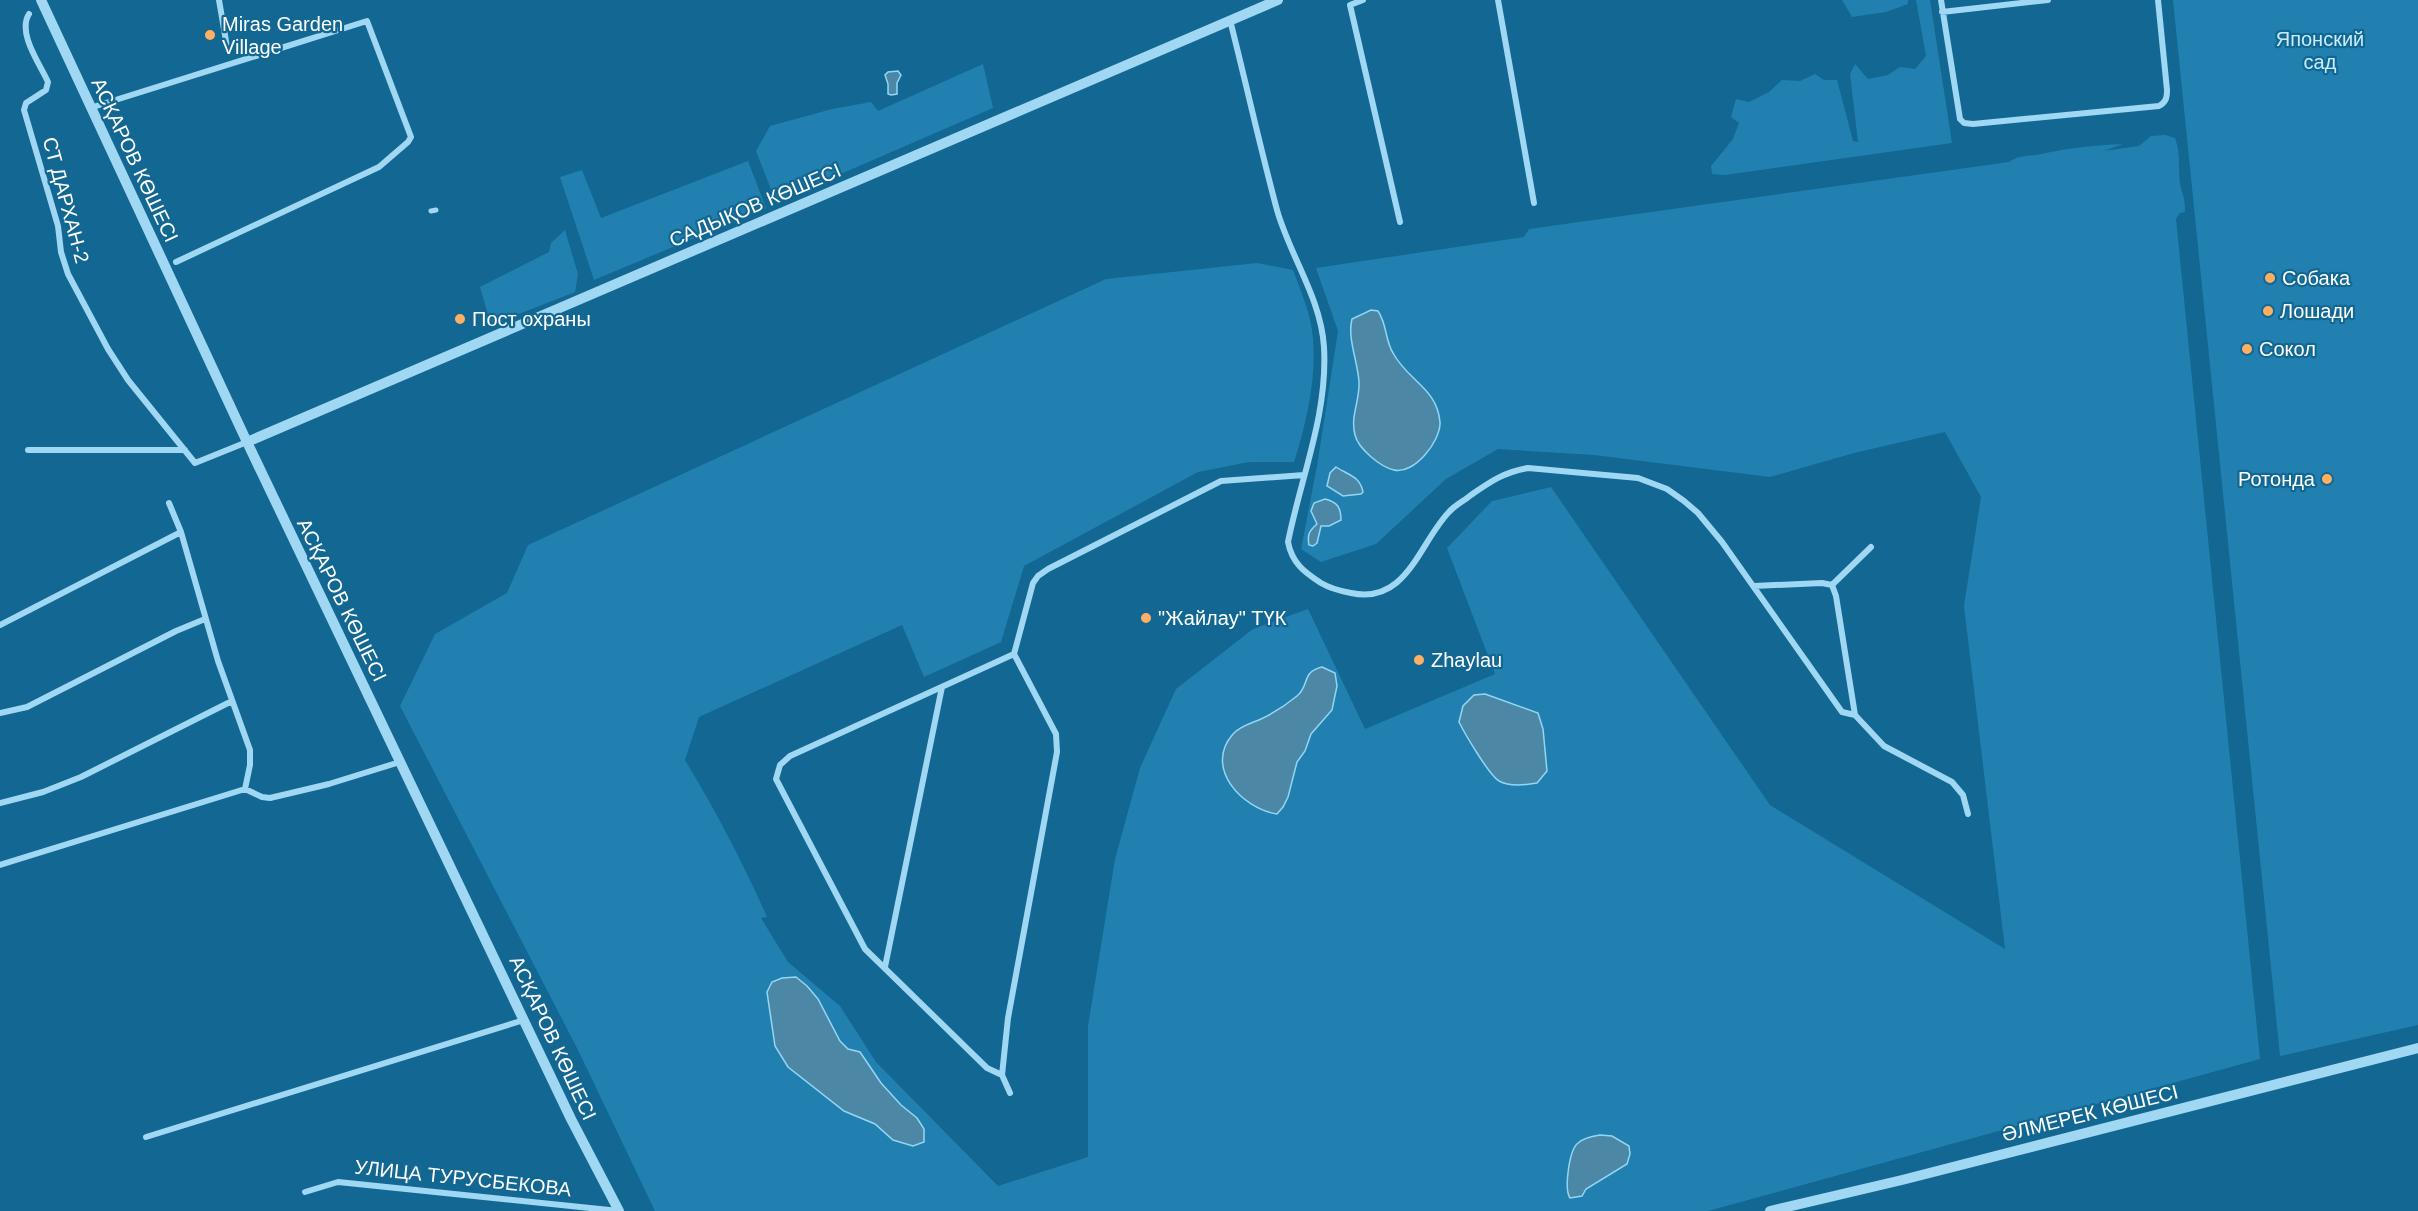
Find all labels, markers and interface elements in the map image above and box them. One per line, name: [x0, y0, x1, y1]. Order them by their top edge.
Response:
place label: Miras Garden Village: [222, 13, 343, 58]
marker: Miras Garden Village: [203, 28, 217, 42]
park label: Японский сад: [2276, 28, 2364, 73]
street label: АСҚАРОВ КӨШЕСІ: [87, 74, 183, 246]
street label: СТ ДАРХАН-2: [39, 134, 93, 266]
street label: САДЫҚОВ КӨШЕСІ: [666, 159, 844, 251]
place label: Собака: [2282, 267, 2351, 289]
marker: Собака: [2263, 271, 2277, 285]
place label: Лошади: [2280, 300, 2354, 322]
marker: Лошади: [2261, 304, 2275, 318]
place label: Пост охраны: [472, 308, 591, 330]
marker: Пост охраны: [453, 312, 467, 326]
place label: Сокол: [2259, 338, 2316, 360]
marker: Сокол: [2240, 342, 2254, 356]
place label: Ротонда: [2238, 468, 2316, 490]
marker: Ротонда: [2320, 472, 2334, 486]
street label: АСҚАРОВ КӨШЕСІ: [293, 515, 391, 685]
place label: "Жайлау" ТҮК: [1158, 607, 1287, 629]
marker: "Жайлау" ТҮК: [1139, 611, 1153, 625]
place label: Zhaylau: [1431, 649, 1502, 671]
marker: Zhaylau: [1412, 653, 1426, 667]
street label: АСҚАРОВ КӨШЕСІ: [505, 952, 601, 1124]
street label: ӘЛМЕРЕК КӨШЕСІ: [2000, 1080, 2180, 1146]
street label: УЛИЦА ТУРУСБЕКОВА: [354, 1156, 573, 1200]

